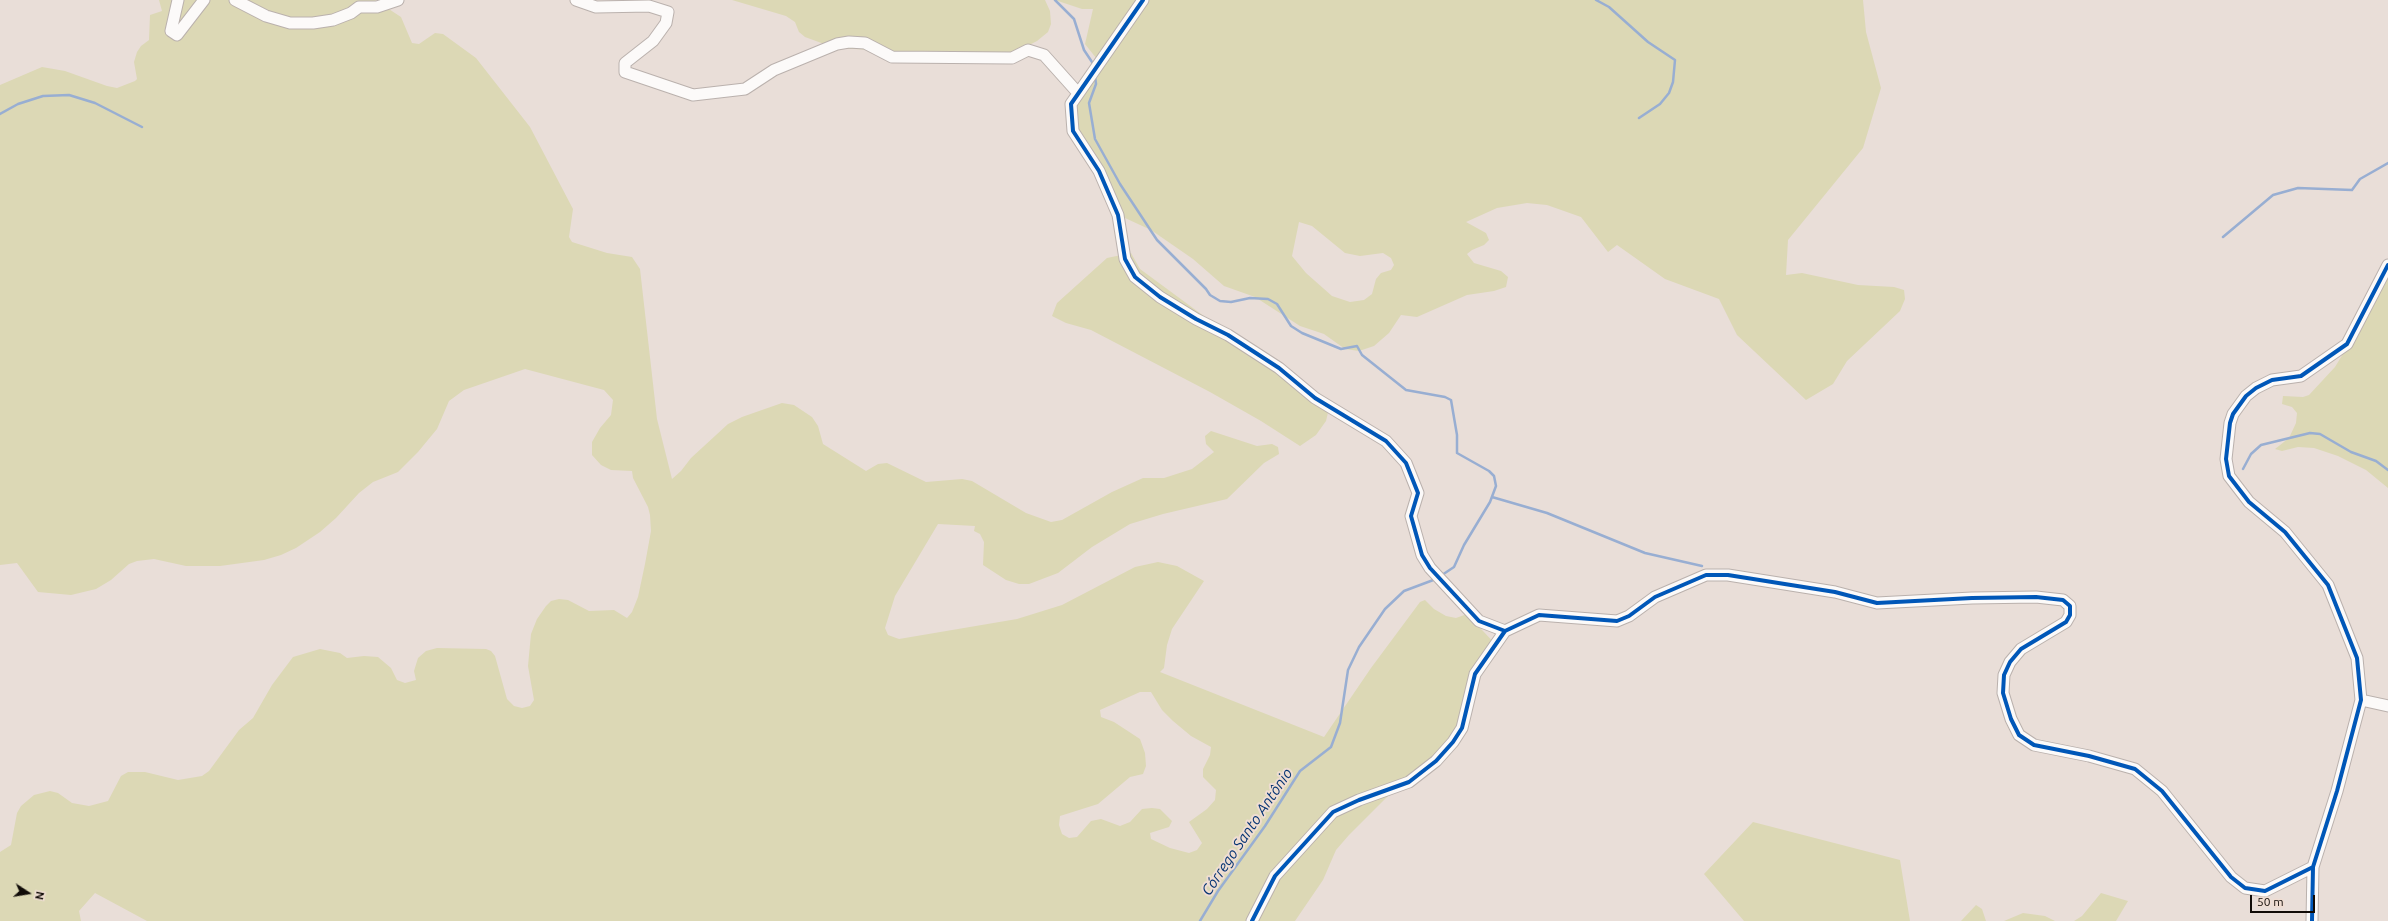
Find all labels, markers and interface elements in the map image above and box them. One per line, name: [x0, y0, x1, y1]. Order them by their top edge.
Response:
water label: Córrego Santo Antônio: [1198, 765, 1296, 899]
north arrow: [8, 873, 48, 913]
scale bar: [2252, 887, 2317, 913]
text: N: [33, 890, 46, 901]
text: 50 m: [2257, 895, 2284, 908]

